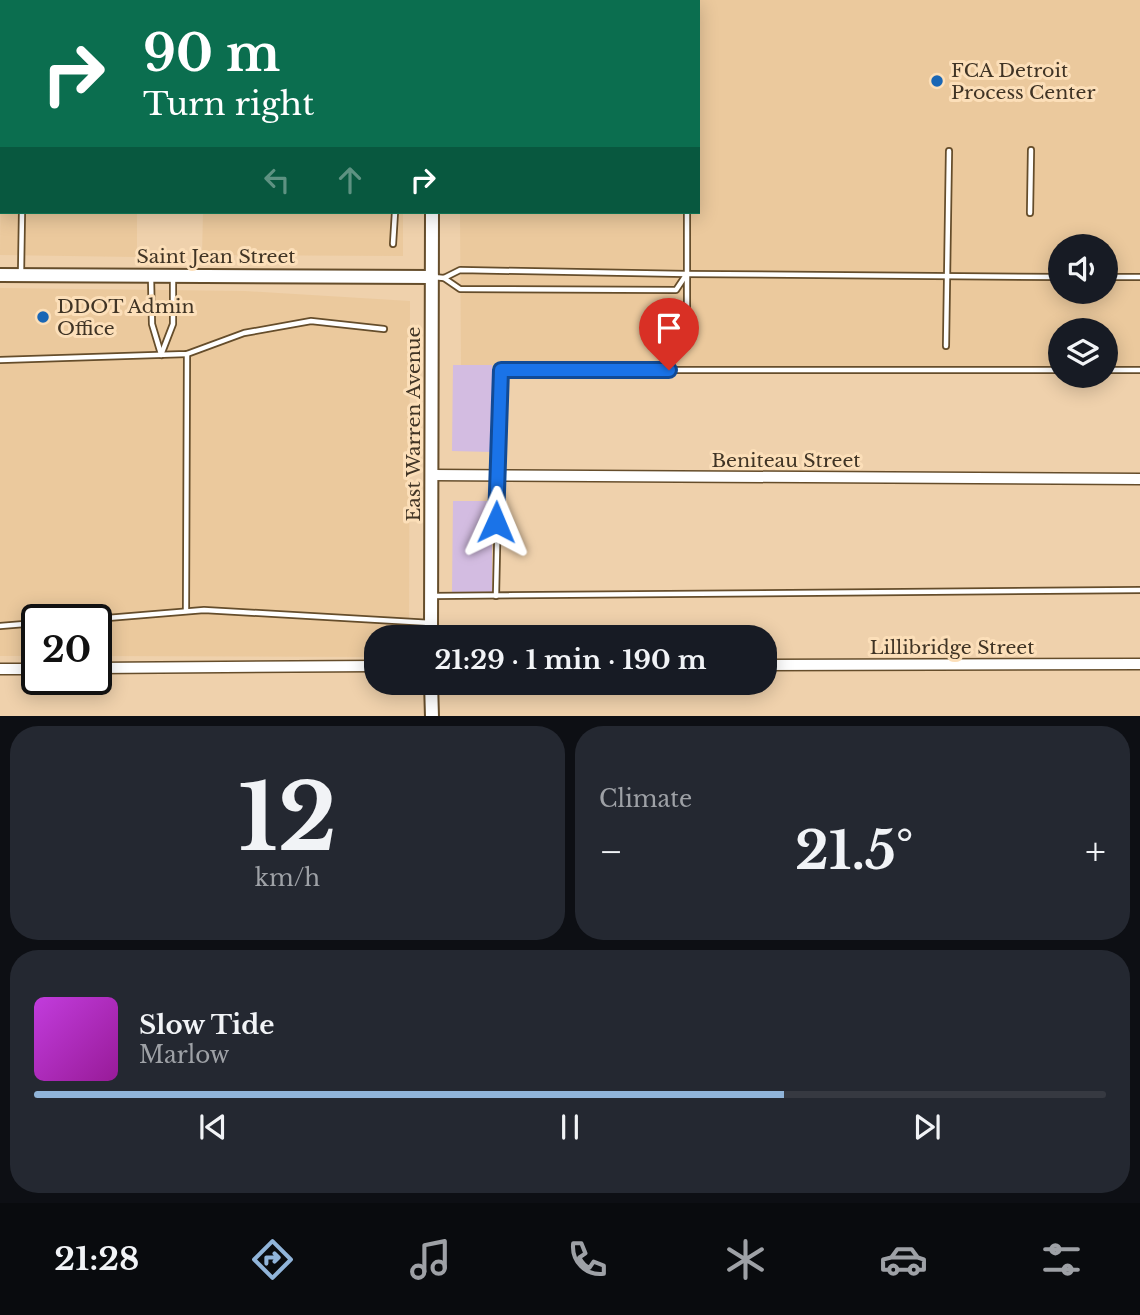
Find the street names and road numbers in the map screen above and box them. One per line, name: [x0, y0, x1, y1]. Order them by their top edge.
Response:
street label: Saint Jean Street: [136, 245, 296, 268]
street label: East Warren Avenue: [402, 327, 425, 521]
street label: Beniteau Street: [712, 449, 861, 472]
street label: Lillibridge Street: [870, 636, 1035, 659]

